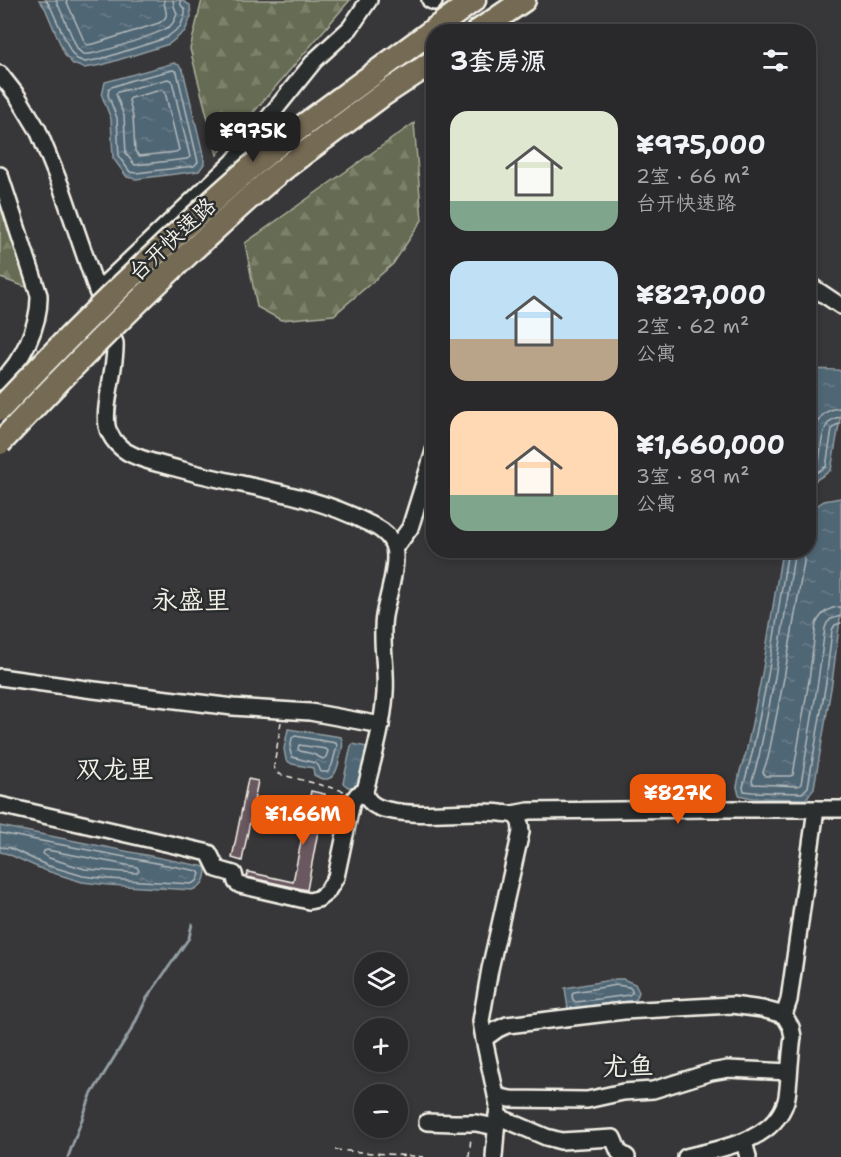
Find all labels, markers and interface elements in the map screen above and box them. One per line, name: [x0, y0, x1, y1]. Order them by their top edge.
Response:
text: 3套房源: [450, 43, 546, 78]
icon: filters: [759, 44, 792, 77]
pin: ¥975K: [211, 112, 295, 163]
text: ¥975K: [219, 118, 287, 144]
text: ¥975,000: [636, 127, 766, 162]
icon: home: [498, 135, 570, 207]
text: 2室 · 66 m²: [636, 163, 750, 189]
text: 台开快速路: [636, 190, 736, 216]
street label: 台开快速路: [122, 191, 222, 287]
text: ¥827,000: [636, 277, 766, 312]
icon: home: [498, 285, 570, 357]
text: 2室 · 62 m²: [636, 313, 749, 339]
text: 公寓: [636, 340, 676, 366]
text: ¥1,660,000: [636, 427, 785, 462]
icon: home: [498, 435, 570, 507]
text: 3室 · 89 m²: [636, 463, 750, 489]
text: 公寓: [636, 490, 676, 516]
district label: 永盛里: [152, 582, 230, 617]
district label: 双龙里: [76, 751, 154, 786]
pin: ¥827K: [636, 774, 720, 825]
text: ¥827K: [644, 780, 712, 806]
pin: ¥1.66M: [254, 795, 352, 846]
text: ¥1.66M: [265, 801, 341, 827]
map controls: [354, 952, 408, 1138]
button: layers: [354, 952, 408, 1006]
button: +: [354, 1018, 408, 1072]
district label: 尤鱼: [602, 1048, 654, 1083]
button: −: [354, 1084, 408, 1138]

